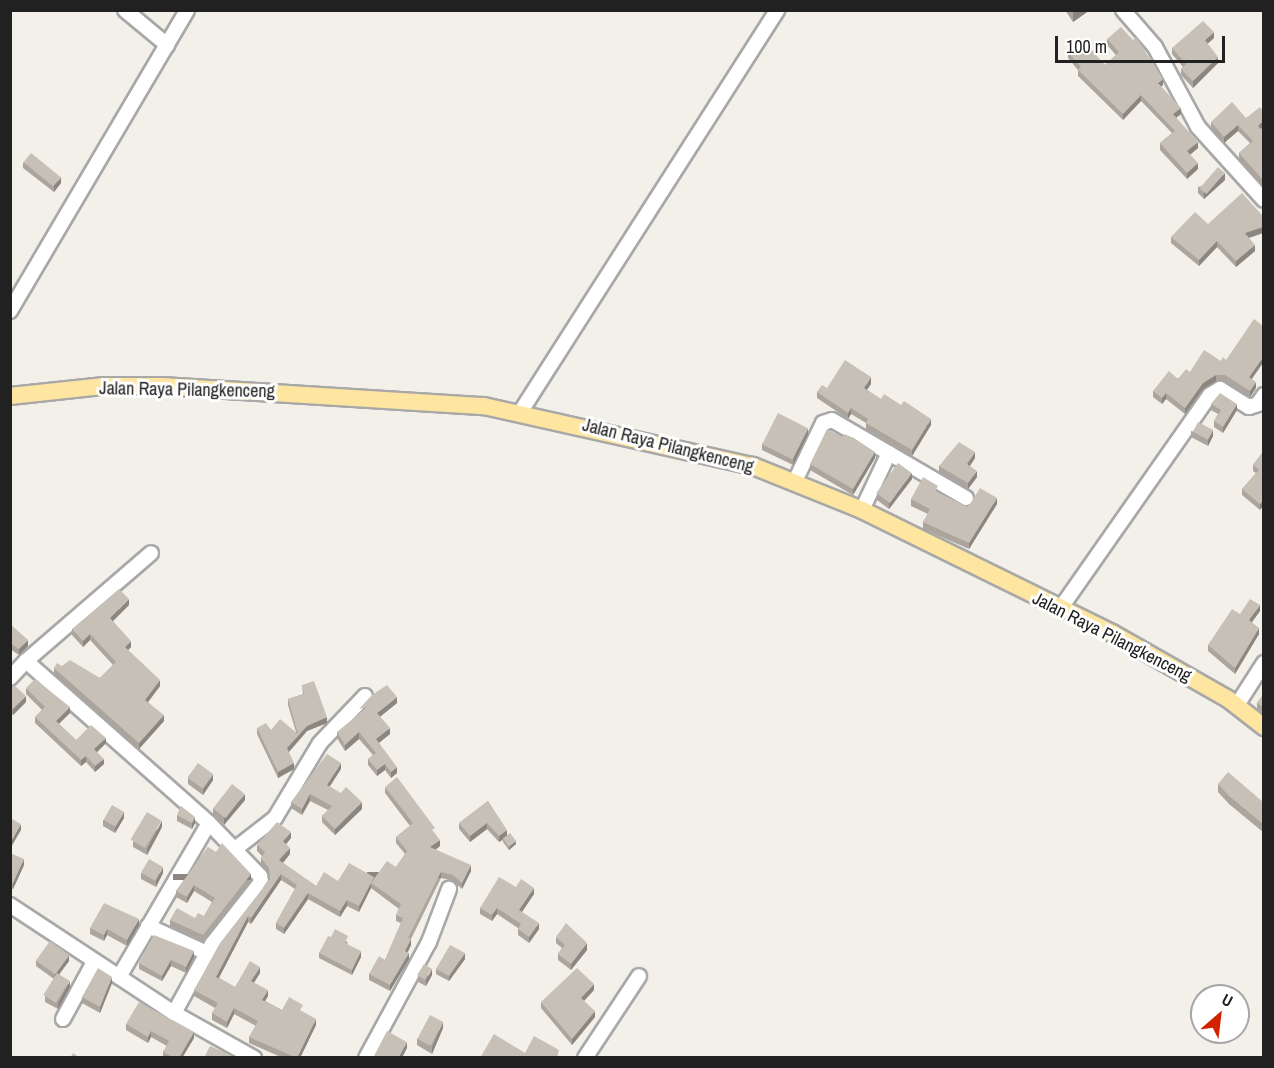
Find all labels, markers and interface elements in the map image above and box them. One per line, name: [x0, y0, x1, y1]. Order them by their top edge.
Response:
scale bar: [1058, 24, 1228, 62]
text: 100 m: [1066, 34, 1107, 59]
street label: Jalan Raya Pilangkenceng: [99, 378, 275, 402]
street label: Jalan Raya Pilangkenceng: [580, 414, 756, 478]
street label: Jalan Raya Pilangkenceng: [1029, 588, 1195, 686]
north arrow: [1190, 984, 1250, 1044]
text: U: [1218, 988, 1237, 1012]

